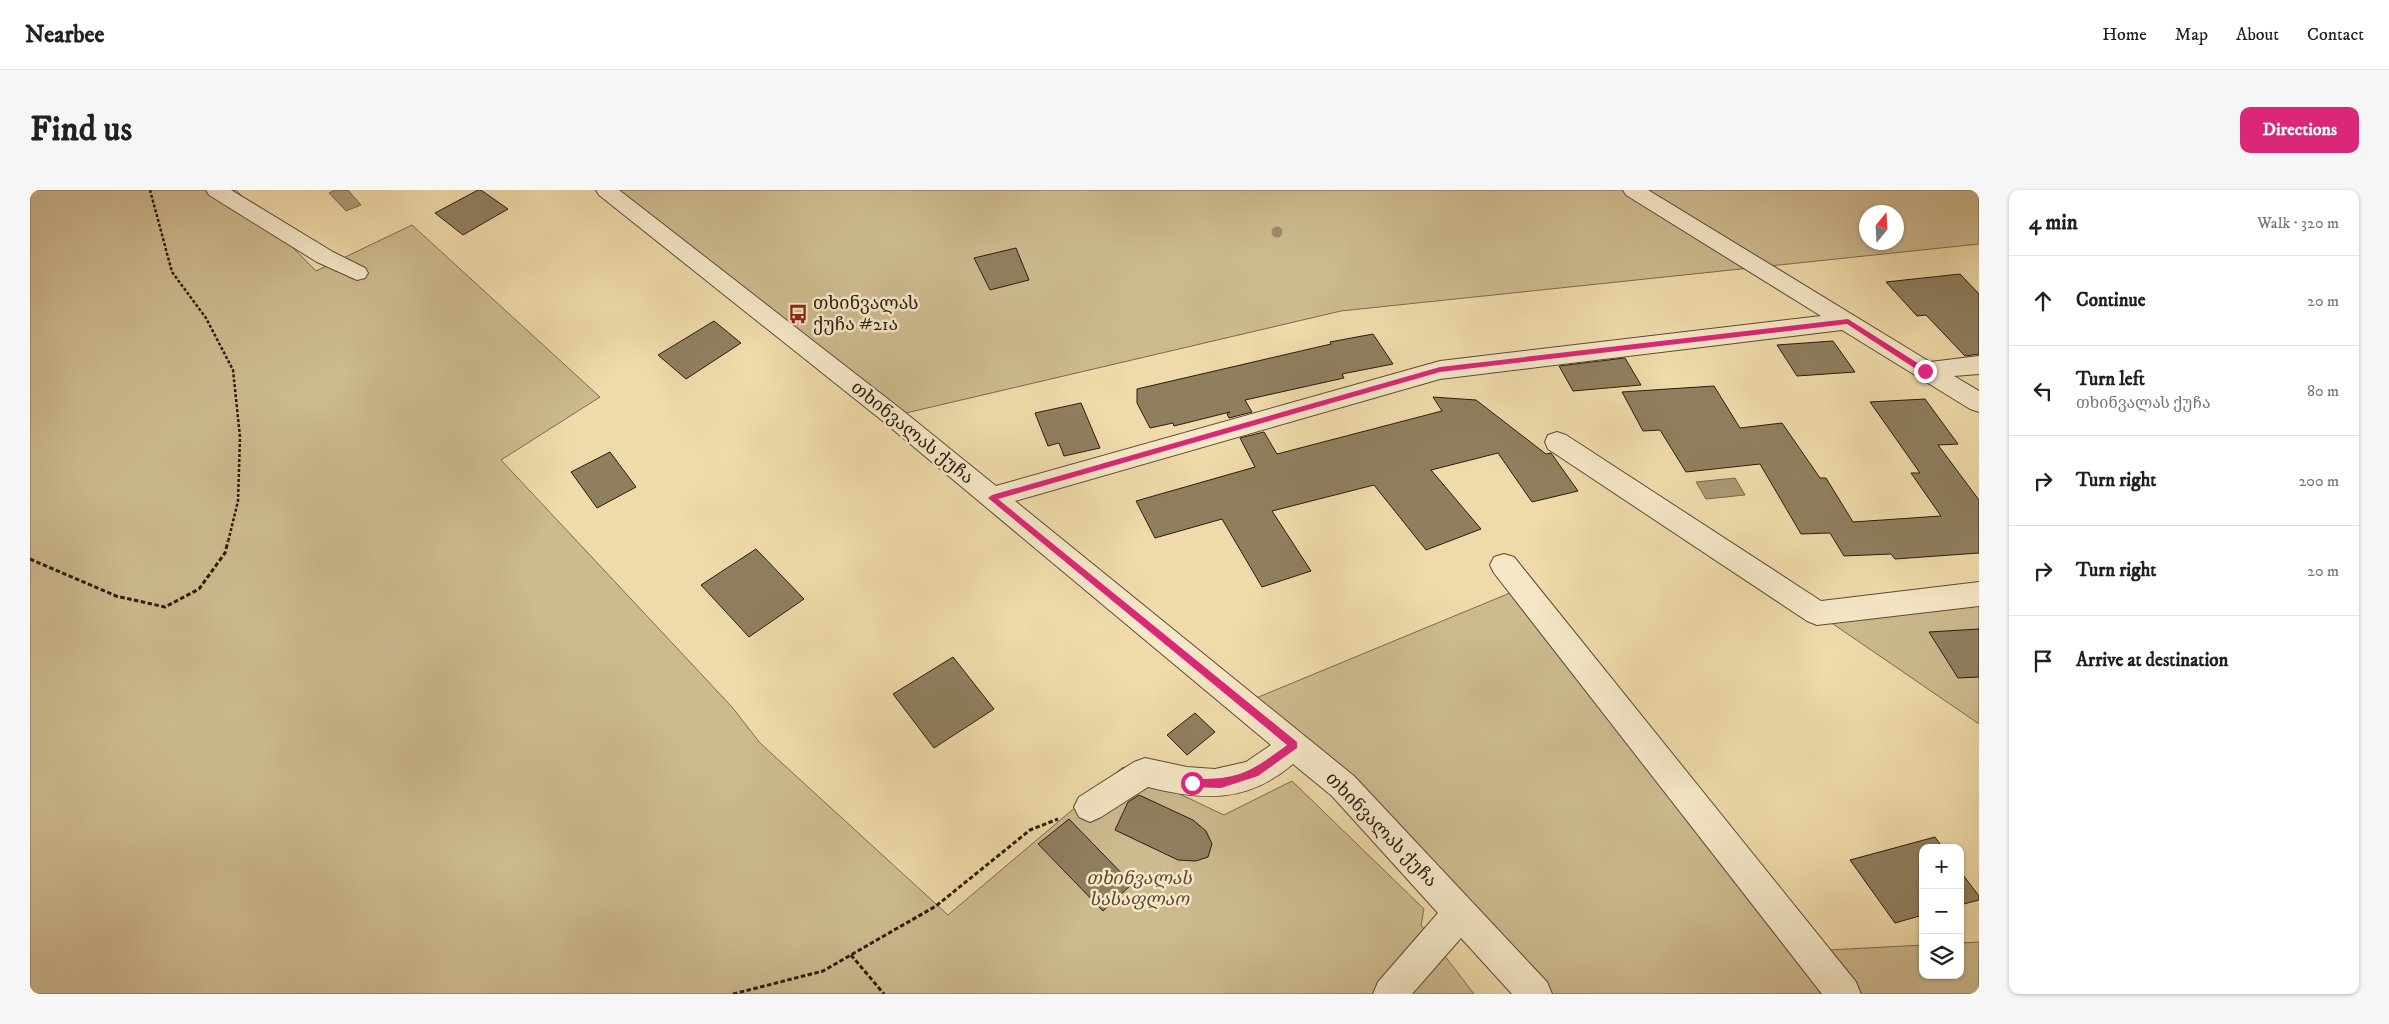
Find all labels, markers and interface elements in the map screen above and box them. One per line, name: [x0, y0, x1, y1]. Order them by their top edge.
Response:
text: Nearbee: [25, 20, 104, 50]
text: Home: [2102, 24, 2147, 46]
text: Map: [2175, 24, 2208, 46]
text: About: [2236, 24, 2279, 46]
text: Contact: [2307, 24, 2364, 46]
button: Directions: [2240, 107, 2359, 153]
text: Find us: [30, 108, 132, 152]
north arrow: [1859, 205, 1904, 250]
text: 4 min: [2029, 210, 2078, 236]
text: Walk · 320 m: [2257, 213, 2339, 233]
icon: ahead: [2029, 287, 2057, 315]
text: Continue: [2076, 289, 2146, 312]
text: 20 m: [2307, 291, 2339, 311]
place label: თხინვალას ქუჩა #21ა: [813, 293, 919, 336]
bus stop icon: თხინვალას ქუჩა #21ა: [787, 303, 809, 325]
route end: [1914, 360, 1937, 383]
text: Turn left: [2076, 368, 2145, 391]
street label: თხინვალას ქუჩა: [846, 377, 978, 489]
icon: left: [2029, 377, 2057, 405]
text: 80 m: [2307, 381, 2339, 401]
text: თხინვალას ქუჩა: [2076, 393, 2211, 413]
icon: right: [2029, 467, 2057, 495]
text: Turn right: [2076, 469, 2156, 492]
text: 200 m: [2298, 471, 2339, 491]
icon: right: [2029, 557, 2057, 585]
text: Turn right: [2076, 559, 2156, 582]
text: 20 m: [2307, 561, 2339, 581]
icon: arrive: [2029, 647, 2057, 675]
text: Arrive at destination: [2076, 649, 2228, 672]
street label: თხინვალას ქუჩა: [1321, 768, 1441, 892]
route start: [1181, 772, 1204, 795]
map controls: [1919, 844, 1964, 979]
button: +: [1919, 844, 1964, 889]
park label: თხინვალას სასაფლაო: [1086, 868, 1193, 911]
button: −: [1919, 889, 1964, 934]
button: layers: [1919, 934, 1964, 979]

